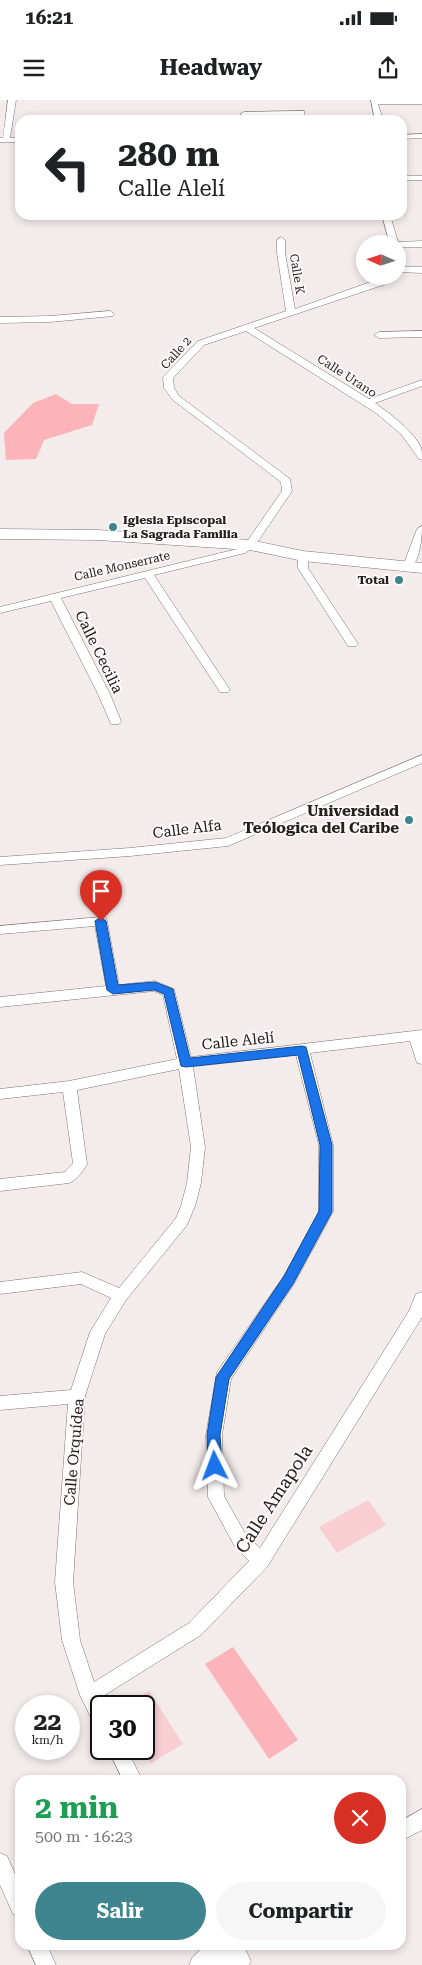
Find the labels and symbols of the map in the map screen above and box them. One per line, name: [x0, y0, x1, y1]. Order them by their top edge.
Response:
north arrow: [356, 235, 406, 285]
street label: Calle K: [287, 253, 307, 296]
street label: Calle 2: [158, 334, 194, 372]
street label: Calle Urano: [315, 352, 379, 400]
place label: Iglesia Episcopal La Sagrada Familia: [123, 513, 238, 541]
marker: Iglesia Episcopal La Sagrada Familia: [107, 521, 119, 533]
street label: Calle Monserrate: [73, 548, 172, 584]
place label: Total: [358, 573, 389, 587]
marker: Total: [393, 574, 405, 586]
street label: Calle Cecilia: [71, 608, 127, 696]
place label: Universidad Teólogica del Caribe: [243, 802, 399, 837]
marker: Universidad Teólogica del Caribe: [403, 814, 415, 826]
street label: Calle Alfa: [152, 816, 222, 842]
pin: [80, 870, 122, 921]
street label: Calle Alelí: [201, 1028, 275, 1054]
street label: Calle Orquídea: [60, 1398, 88, 1506]
position arrow: [188, 1439, 240, 1491]
street label: Calle Amapola: [231, 1440, 317, 1557]
speed limit sign: 30: [90, 1695, 155, 1760]

